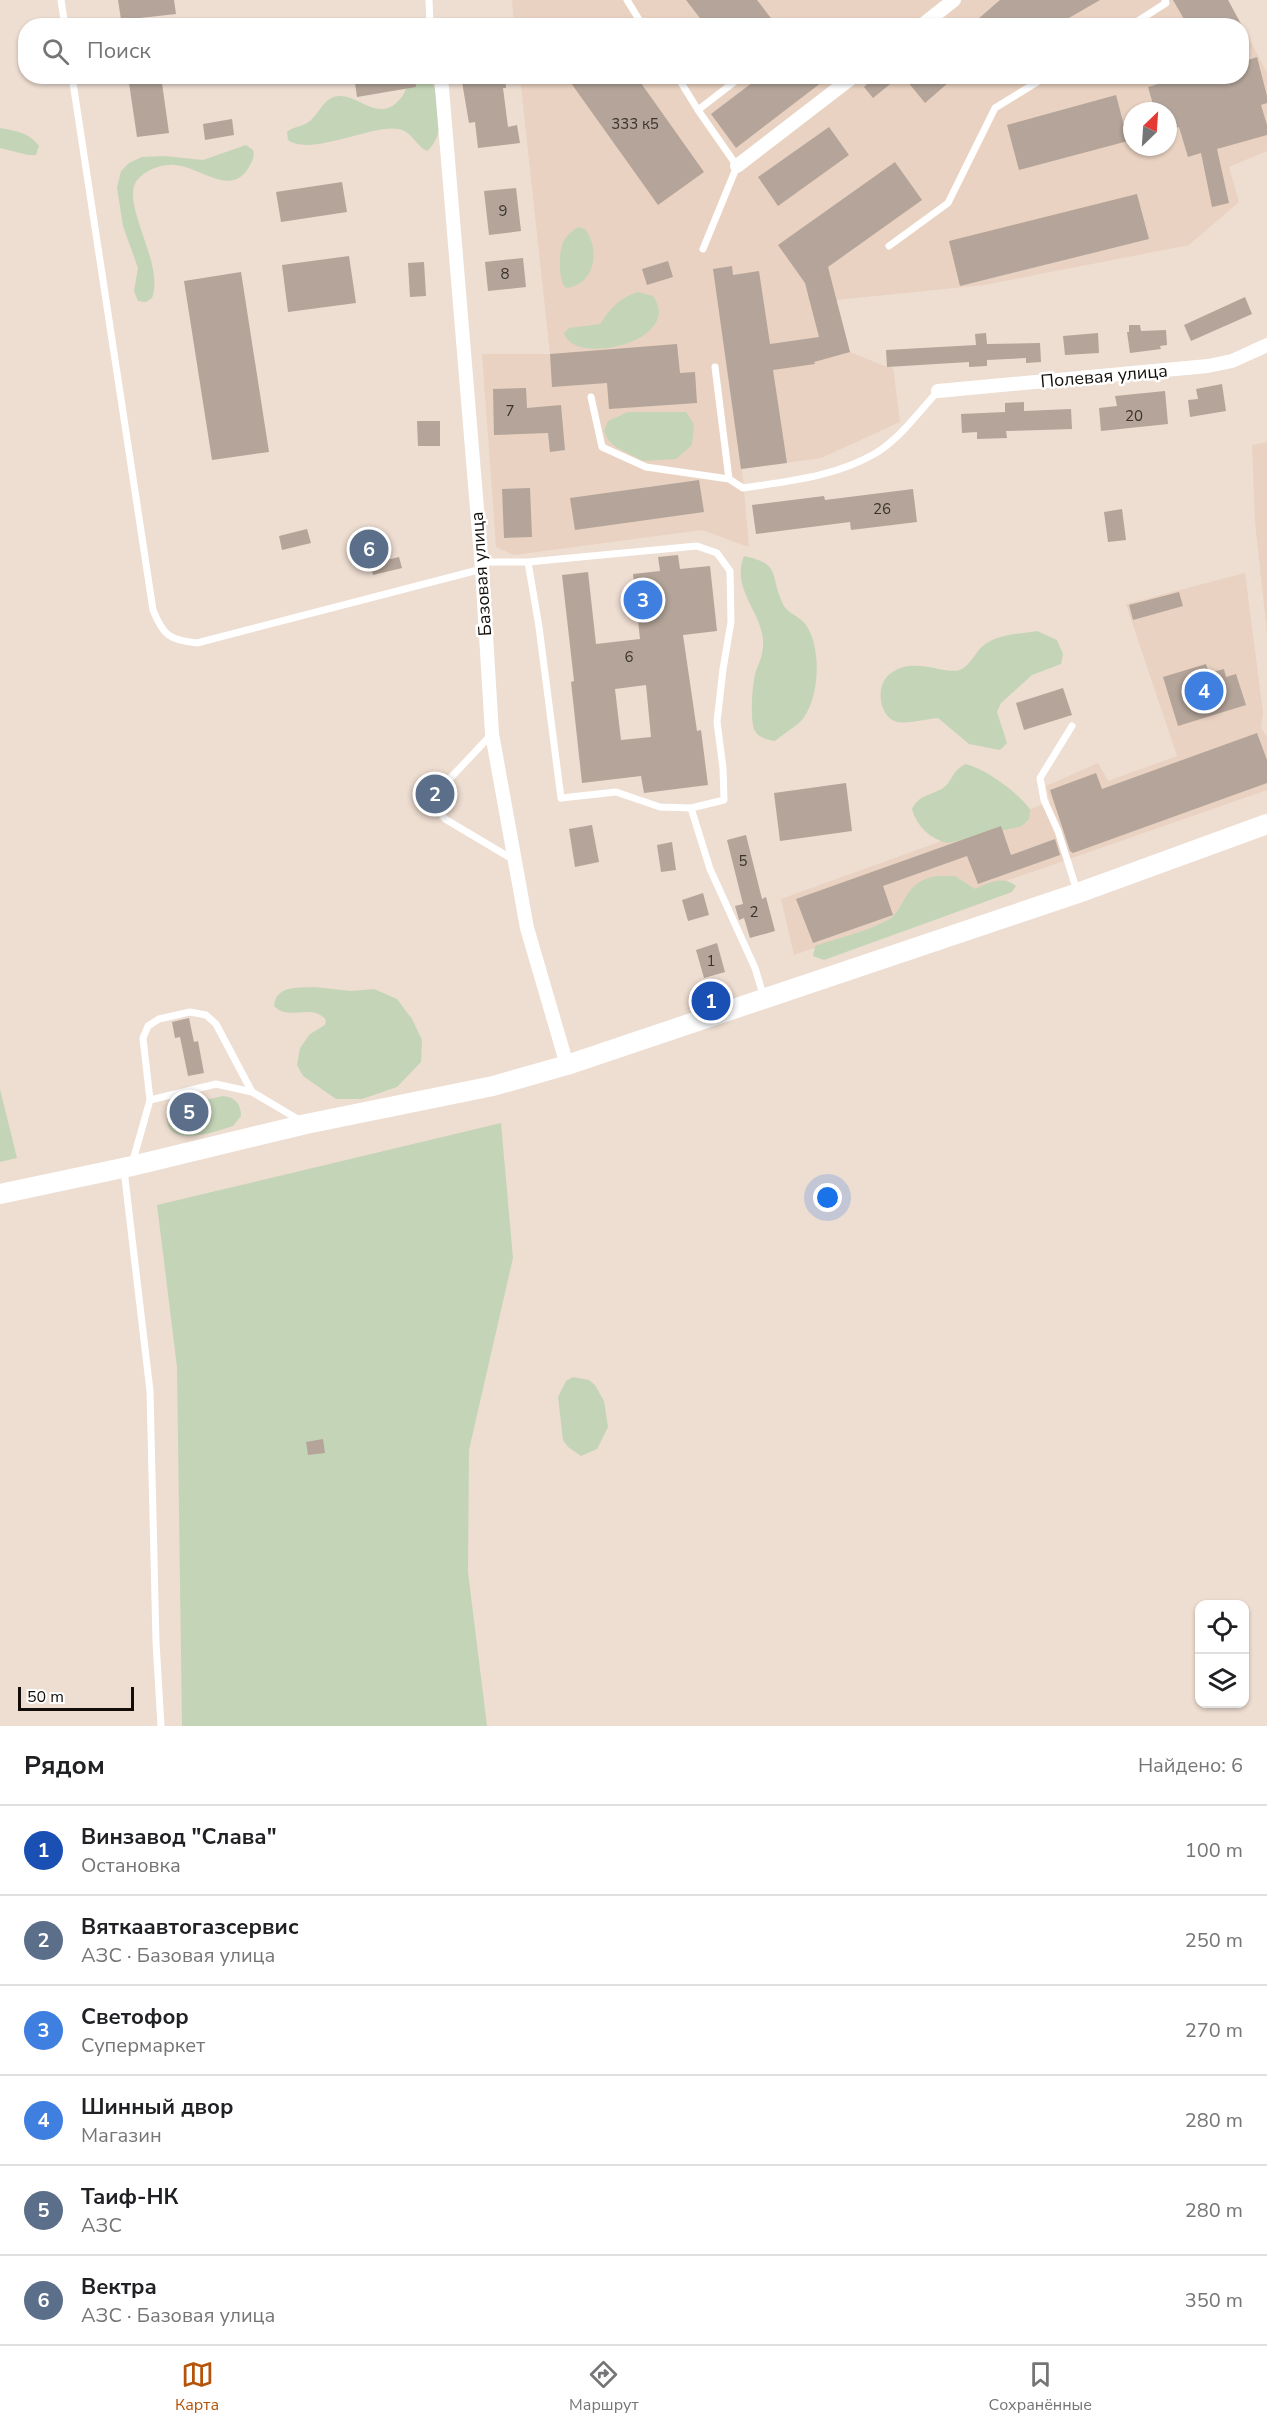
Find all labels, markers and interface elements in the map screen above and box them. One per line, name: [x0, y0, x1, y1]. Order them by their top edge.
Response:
search box: [18, 18, 1249, 84]
icon: search: [39, 35, 72, 68]
text: Поиск: [87, 36, 151, 66]
north arrow: [1123, 102, 1177, 156]
house number: 333 к5: [611, 114, 659, 134]
house number: 9: [498, 201, 508, 221]
house number: 8: [500, 264, 510, 284]
street label: Полевая улица: [1039, 358, 1169, 394]
house number: 7: [505, 401, 515, 421]
house number: 20: [1125, 406, 1143, 426]
house number: 26: [873, 499, 891, 519]
street label: Базовая улица: [465, 511, 497, 637]
pin: 6: [350, 526, 388, 572]
pin: 3: [624, 578, 662, 622]
house number: 6: [624, 647, 634, 667]
pin: 4: [1184, 668, 1224, 714]
pin: 2: [416, 772, 454, 816]
house number: 5: [738, 851, 748, 871]
house number: 2: [749, 902, 759, 922]
house number: 1: [706, 951, 716, 971]
pin: 1: [692, 978, 730, 1024]
pin: 5: [170, 1090, 208, 1134]
your location: [813, 1183, 842, 1212]
map controls: [1195, 1600, 1249, 1708]
button: locate: [1195, 1600, 1249, 1654]
button: layers: [1195, 1654, 1249, 1708]
scale bar: [18, 1684, 134, 1712]
text: 50 m: [27, 1686, 64, 1708]
text: Рядом: [24, 1748, 105, 1783]
text: Найдено: 6: [1138, 1752, 1243, 1779]
text: Винзавод "Слава": [81, 1822, 277, 1852]
text: 1: [38, 1837, 50, 1864]
text: 100 m: [1185, 1837, 1243, 1864]
text: Остановка: [81, 1852, 181, 1879]
text: Вяткаавтогазсервис: [81, 1912, 299, 1942]
text: 2: [38, 1927, 50, 1954]
text: 250 m: [1185, 1927, 1243, 1954]
text: АЗС · Базовая улица: [81, 1942, 275, 1969]
text: Светофор: [81, 2002, 189, 2032]
text: 3: [38, 2017, 50, 2044]
text: 270 m: [1185, 2017, 1243, 2044]
text: Супермаркет: [81, 2032, 205, 2059]
text: Шинный двор: [81, 2092, 233, 2122]
text: 4: [38, 2107, 50, 2134]
text: 280 m: [1185, 2107, 1243, 2134]
text: Магазин: [81, 2122, 162, 2149]
text: Таиф-НК: [81, 2182, 178, 2212]
text: 5: [38, 2197, 50, 2224]
text: 280 m: [1185, 2197, 1243, 2224]
text: АЗС: [81, 2212, 122, 2239]
text: Вектра: [81, 2272, 157, 2302]
text: 6: [38, 2287, 50, 2314]
text: 350 m: [1185, 2287, 1243, 2314]
text: АЗС · Базовая улица: [81, 2302, 275, 2329]
tab: Карта: [175, 2358, 219, 2416]
tab: Маршрут: [569, 2358, 639, 2416]
tab: Сохранённые: [989, 2358, 1092, 2416]

